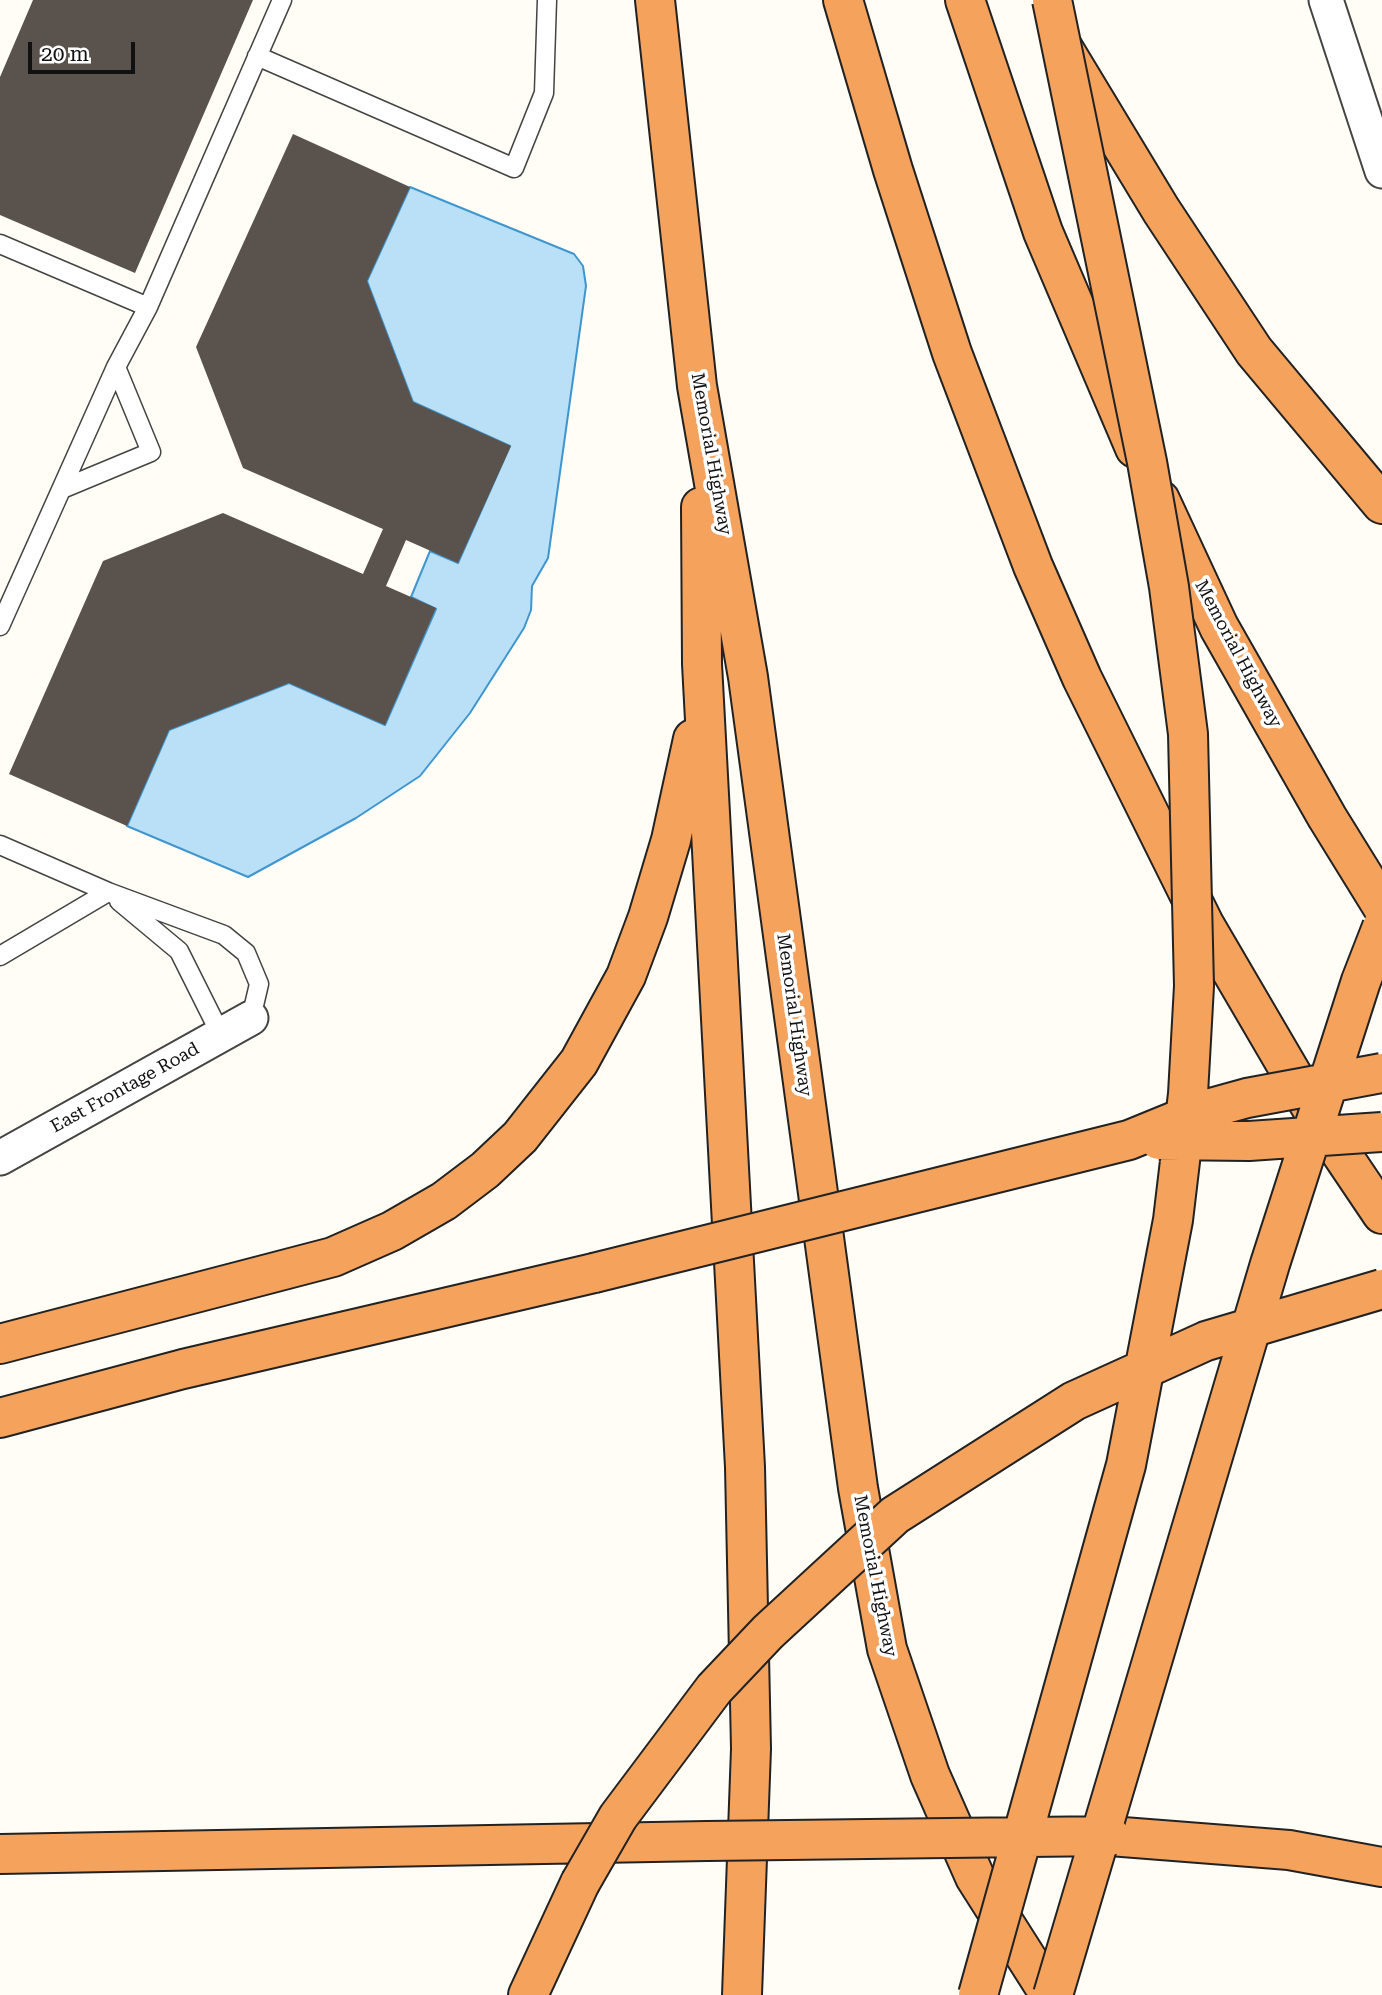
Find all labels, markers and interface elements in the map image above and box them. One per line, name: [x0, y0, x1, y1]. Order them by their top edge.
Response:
scale bar: [32, 28, 138, 72]
text: 20 m: [41, 42, 89, 66]
street label: Memorial Highway: [686, 371, 736, 537]
street label: Memorial Highway: [1190, 576, 1286, 732]
street label: Memorial Highway: [772, 932, 816, 1098]
street label: East Frontage Road: [47, 1038, 203, 1138]
street label: Memorial Highway: [849, 1493, 901, 1659]

